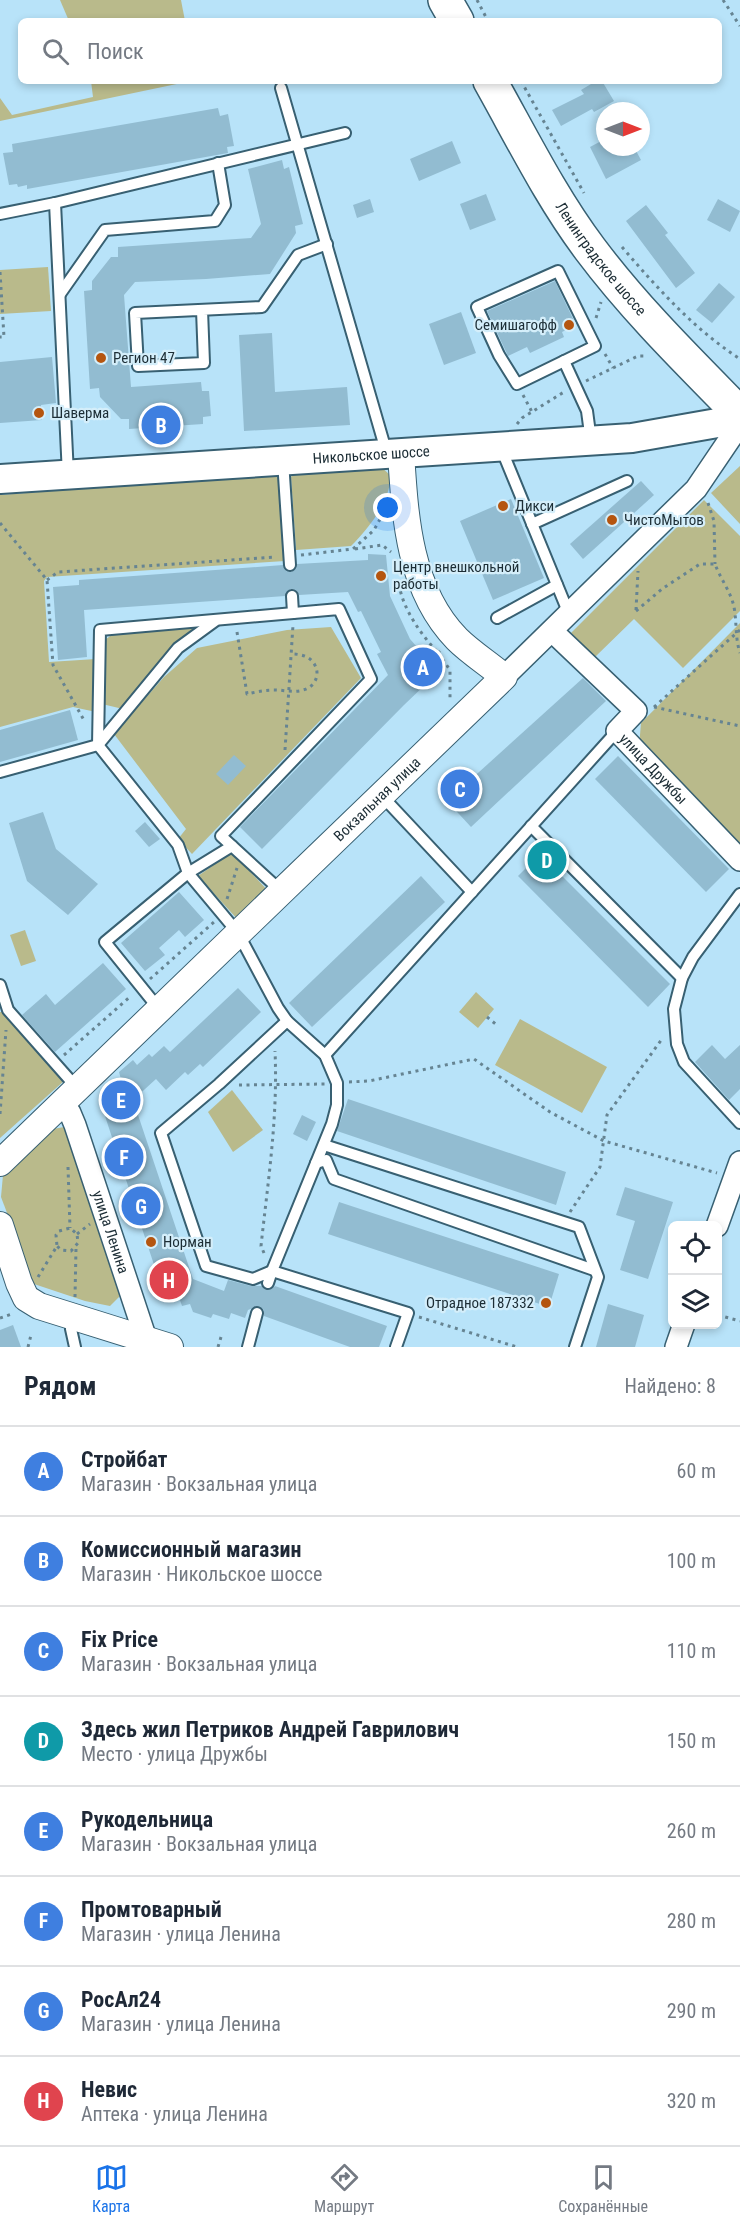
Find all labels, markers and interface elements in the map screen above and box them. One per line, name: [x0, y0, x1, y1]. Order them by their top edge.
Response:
search box: [18, 18, 722, 84]
icon: search: [39, 35, 72, 68]
text: Поиск: [87, 39, 144, 64]
north arrow: [596, 102, 650, 156]
street label: Ленинградское шоссе: [552, 199, 650, 319]
place label: Семишагофф: [475, 316, 557, 334]
marker: Семишагофф: [562, 318, 576, 332]
place label: Регион 47: [113, 349, 175, 367]
marker: Регион 47: [94, 351, 108, 365]
pin: B: [142, 402, 180, 448]
place label: Шаверма: [51, 404, 109, 422]
marker: Шаверма: [32, 406, 46, 420]
street label: Никольское шоссе: [312, 442, 430, 468]
your location: [373, 493, 402, 522]
place label: Дикси: [515, 497, 554, 515]
marker: Дикси: [496, 499, 510, 513]
place label: ЧистоМытов: [624, 511, 704, 529]
marker: ЧистоМытов: [605, 513, 619, 527]
place label: Центр внешкольной работы: [393, 558, 519, 593]
marker: Центр внешкольной работы: [374, 569, 388, 583]
pin: A: [404, 644, 442, 690]
street label: улица Дружбы: [615, 730, 691, 808]
street label: Вокзальная улица: [330, 753, 424, 845]
pin: C: [440, 766, 480, 812]
pin: D: [528, 838, 566, 882]
pin: E: [102, 1078, 140, 1122]
pin: F: [104, 1134, 144, 1180]
pin: G: [122, 1184, 160, 1228]
street label: улица Ленина: [88, 1188, 133, 1276]
map controls: [668, 1221, 722, 1329]
button: locate: [668, 1221, 722, 1275]
place label: Норман: [163, 1233, 212, 1251]
marker: Норман: [144, 1235, 158, 1249]
pin: H: [150, 1258, 188, 1302]
button: layers: [668, 1275, 722, 1329]
place label: Отрадное 187332: [426, 1294, 534, 1312]
marker: Отрадное 187332: [539, 1296, 553, 1310]
text: Рядом: [24, 1371, 96, 1401]
text: Найдено: 8: [624, 1374, 716, 1398]
text: Стройбат: [81, 1447, 168, 1472]
text: A: [38, 1459, 49, 1483]
text: 60 m: [677, 1459, 716, 1483]
text: Магазин · Вокзальная улица: [81, 1472, 317, 1496]
text: Комиссионный магазин: [81, 1537, 301, 1562]
text: B: [38, 1549, 49, 1573]
text: 100 m: [667, 1549, 716, 1573]
text: Магазин · Никольское шоссе: [81, 1562, 322, 1586]
text: Fix Price: [81, 1627, 158, 1652]
text: C: [38, 1639, 49, 1663]
text: 110 m: [667, 1639, 716, 1663]
text: Магазин · Вокзальная улица: [81, 1652, 317, 1676]
text: Здесь жил Петриков Андрей Гаврилович: [81, 1717, 459, 1742]
text: D: [38, 1729, 49, 1753]
text: 150 m: [667, 1729, 716, 1753]
text: Место · улица Дружбы: [81, 1742, 268, 1766]
text: Рукодельница: [81, 1807, 213, 1832]
text: E: [39, 1819, 48, 1843]
text: 260 m: [667, 1819, 716, 1843]
text: Магазин · Вокзальная улица: [81, 1832, 317, 1856]
text: Промтоварный: [81, 1897, 222, 1922]
text: F: [39, 1909, 48, 1933]
text: 280 m: [667, 1909, 716, 1933]
text: Магазин · улица Ленина: [81, 1922, 281, 1946]
text: РосАл24: [81, 1987, 161, 2012]
text: G: [38, 1999, 49, 2023]
text: 290 m: [667, 1999, 716, 2023]
text: Магазин · улица Ленина: [81, 2012, 281, 2036]
text: Невис: [81, 2077, 137, 2102]
text: H: [37, 2089, 50, 2113]
text: 320 m: [667, 2089, 716, 2113]
text: Аптека · улица Ленина: [81, 2102, 268, 2126]
tab: Карта: [92, 2161, 130, 2216]
tab: Маршрут: [314, 2161, 374, 2216]
tab: Сохранённые: [558, 2161, 648, 2216]

